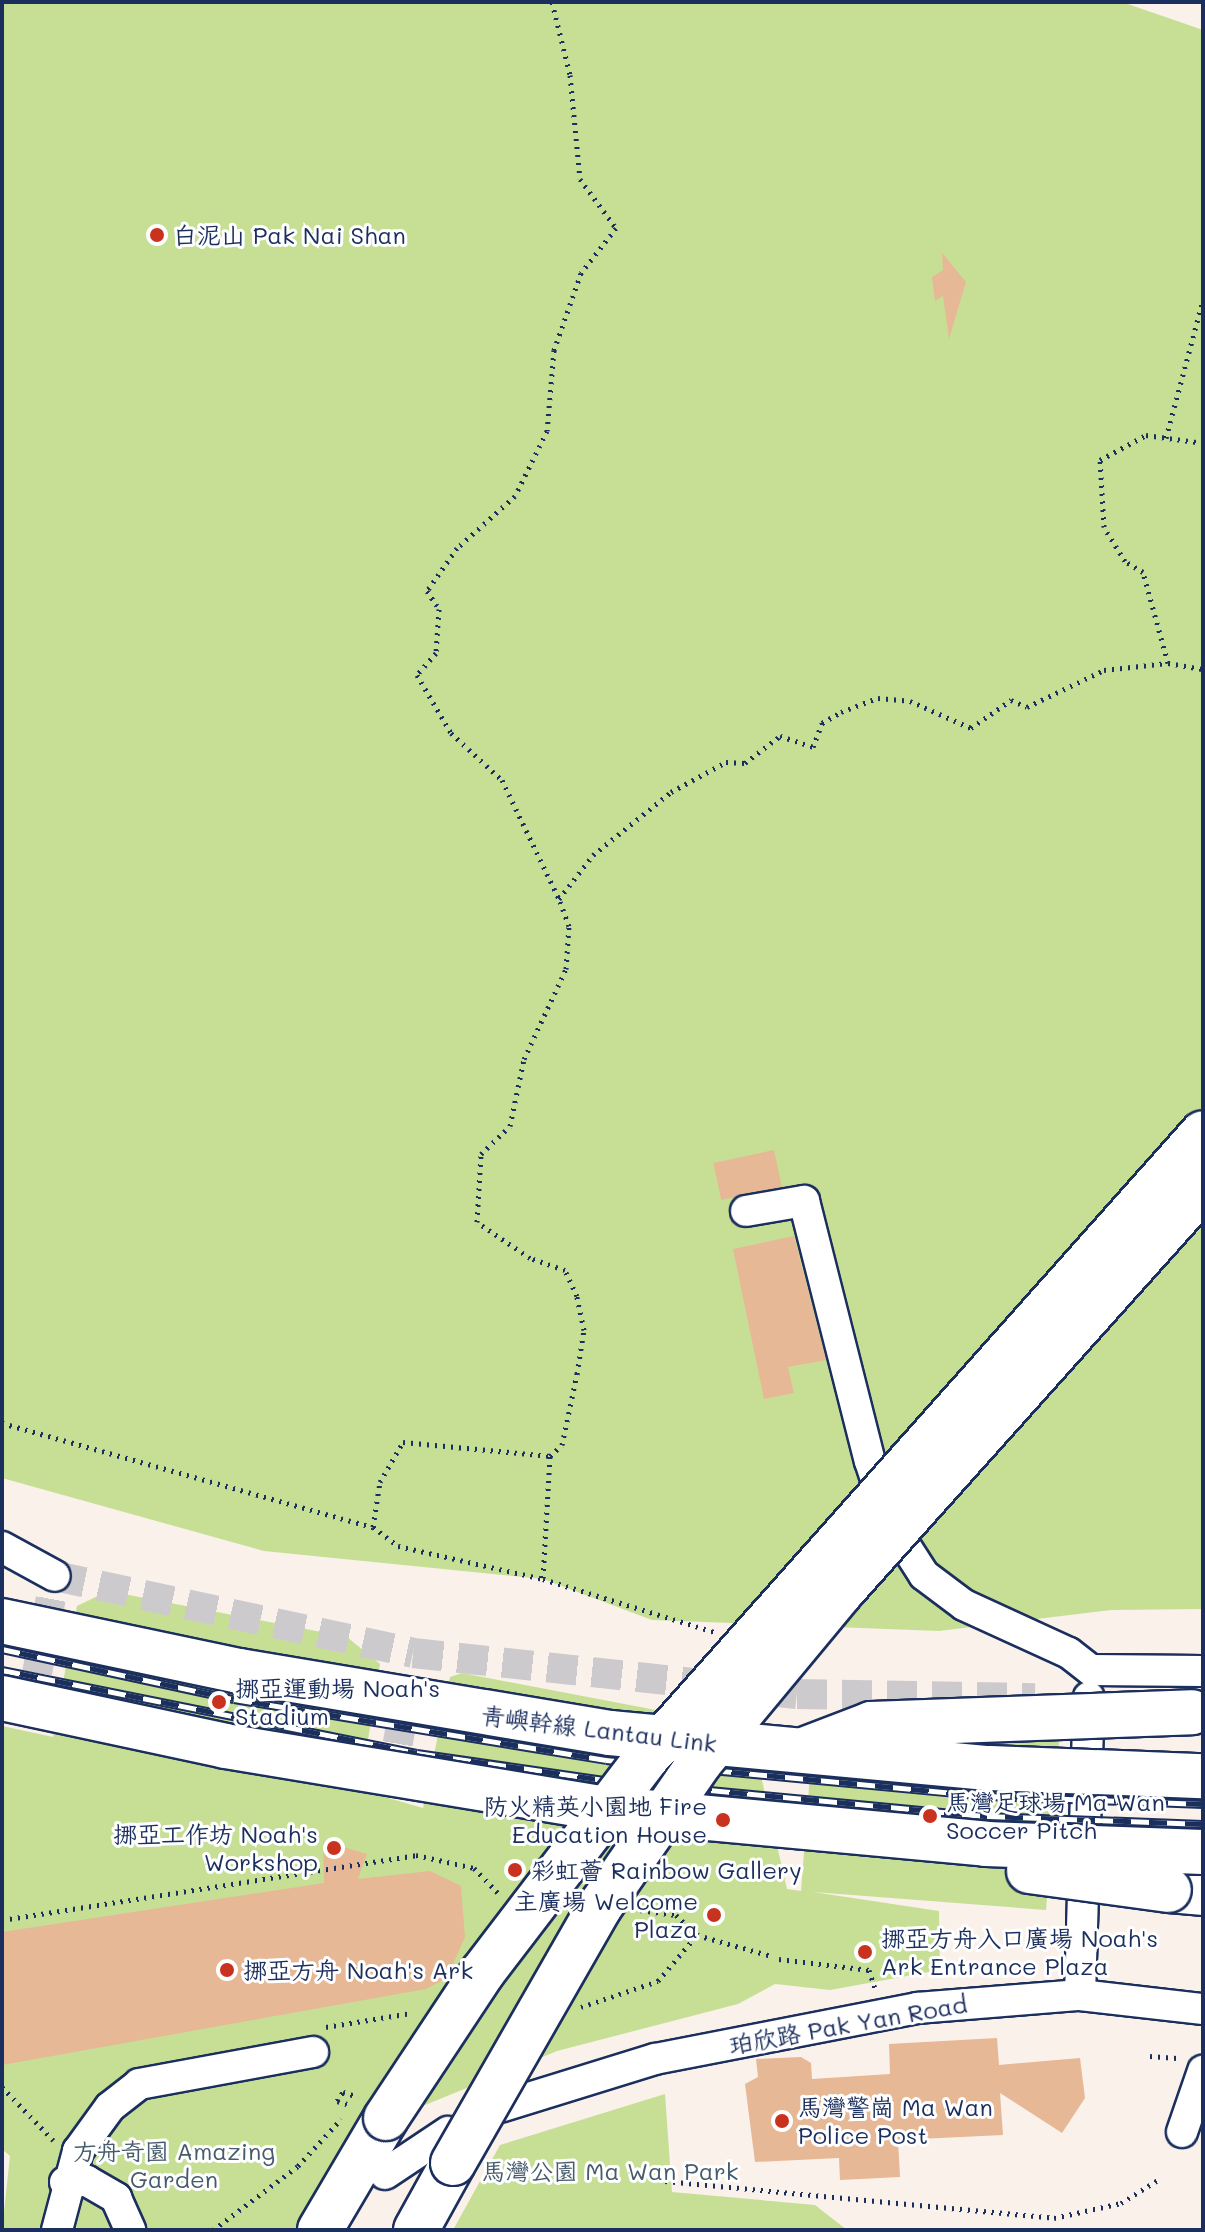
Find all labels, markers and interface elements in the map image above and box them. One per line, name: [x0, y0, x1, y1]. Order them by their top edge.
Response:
place label: 白泥山 Pak Nai Shan: [173, 221, 406, 249]
marker: 白泥山 Pak Nai Shan: [148, 226, 166, 244]
place label: 挪亞運動場 Noah's Stadium: [235, 1674, 440, 1730]
marker: 挪亞運動場 Noah's Stadium: [210, 1693, 228, 1711]
street label: 青嶼幹線 Lantau Link: [480, 1700, 718, 1758]
place label: 馬灣足球場 Ma Wan Soccer Pitch: [946, 1788, 1165, 1844]
place label: 防火精英小園地 Fire Education House: [484, 1792, 707, 1848]
marker: 馬灣足球場 Ma Wan Soccer Pitch: [921, 1807, 939, 1825]
marker: 防火精英小園地 Fire Education House: [714, 1811, 732, 1829]
place label: 挪亞工作坊 Noah's Workshop: [113, 1820, 318, 1876]
marker: 挪亞工作坊 Noah's Workshop: [325, 1839, 343, 1857]
place label: 彩虹薈 Rainbow Gallery: [531, 1856, 802, 1884]
marker: 彩虹薈 Rainbow Gallery: [506, 1861, 524, 1879]
place label: 主廣場 Welcome Plaza: [514, 1887, 698, 1943]
marker: 主廣場 Welcome Plaza: [705, 1906, 723, 1924]
place label: 挪亞方舟入口廣場 Noah's Ark Entrance Plaza: [881, 1924, 1158, 1980]
marker: 挪亞方舟入口廣場 Noah's Ark Entrance Plaza: [856, 1943, 874, 1961]
place label: 挪亞方舟 Noah's Ark: [243, 1956, 473, 1984]
marker: 挪亞方舟 Noah's Ark: [218, 1961, 236, 1979]
street label: 珀欣路 Pak Yan Road: [727, 1989, 969, 2059]
place label: 馬灣警崗 Ma Wan Police Post: [798, 2093, 993, 2149]
marker: 馬灣警崗 Ma Wan Police Post: [773, 2112, 791, 2130]
park label: 方舟奇園 Amazing Garden: [73, 2137, 275, 2193]
park label: 馬灣公園 Ma Wan Park: [482, 2157, 738, 2185]

